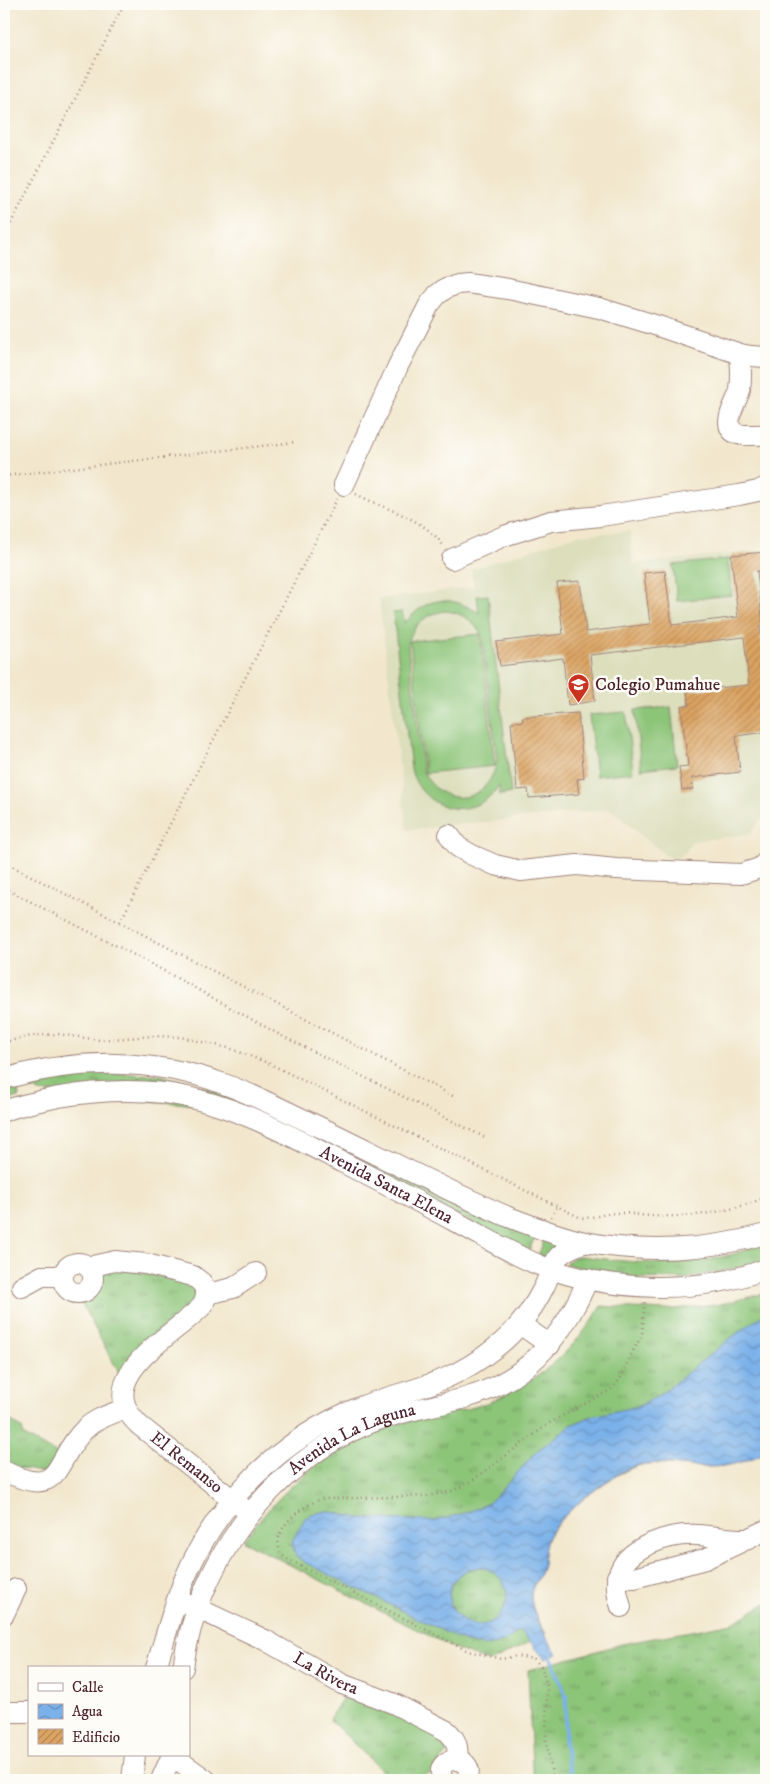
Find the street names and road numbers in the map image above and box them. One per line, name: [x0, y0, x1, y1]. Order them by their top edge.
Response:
street label: Avenida Santa Elena: [316, 1141, 457, 1229]
street label: Avenida La Laguna: [284, 1399, 418, 1480]
street label: El Remanso: [146, 1427, 227, 1499]
street label: La Rivera: [289, 1647, 361, 1700]

